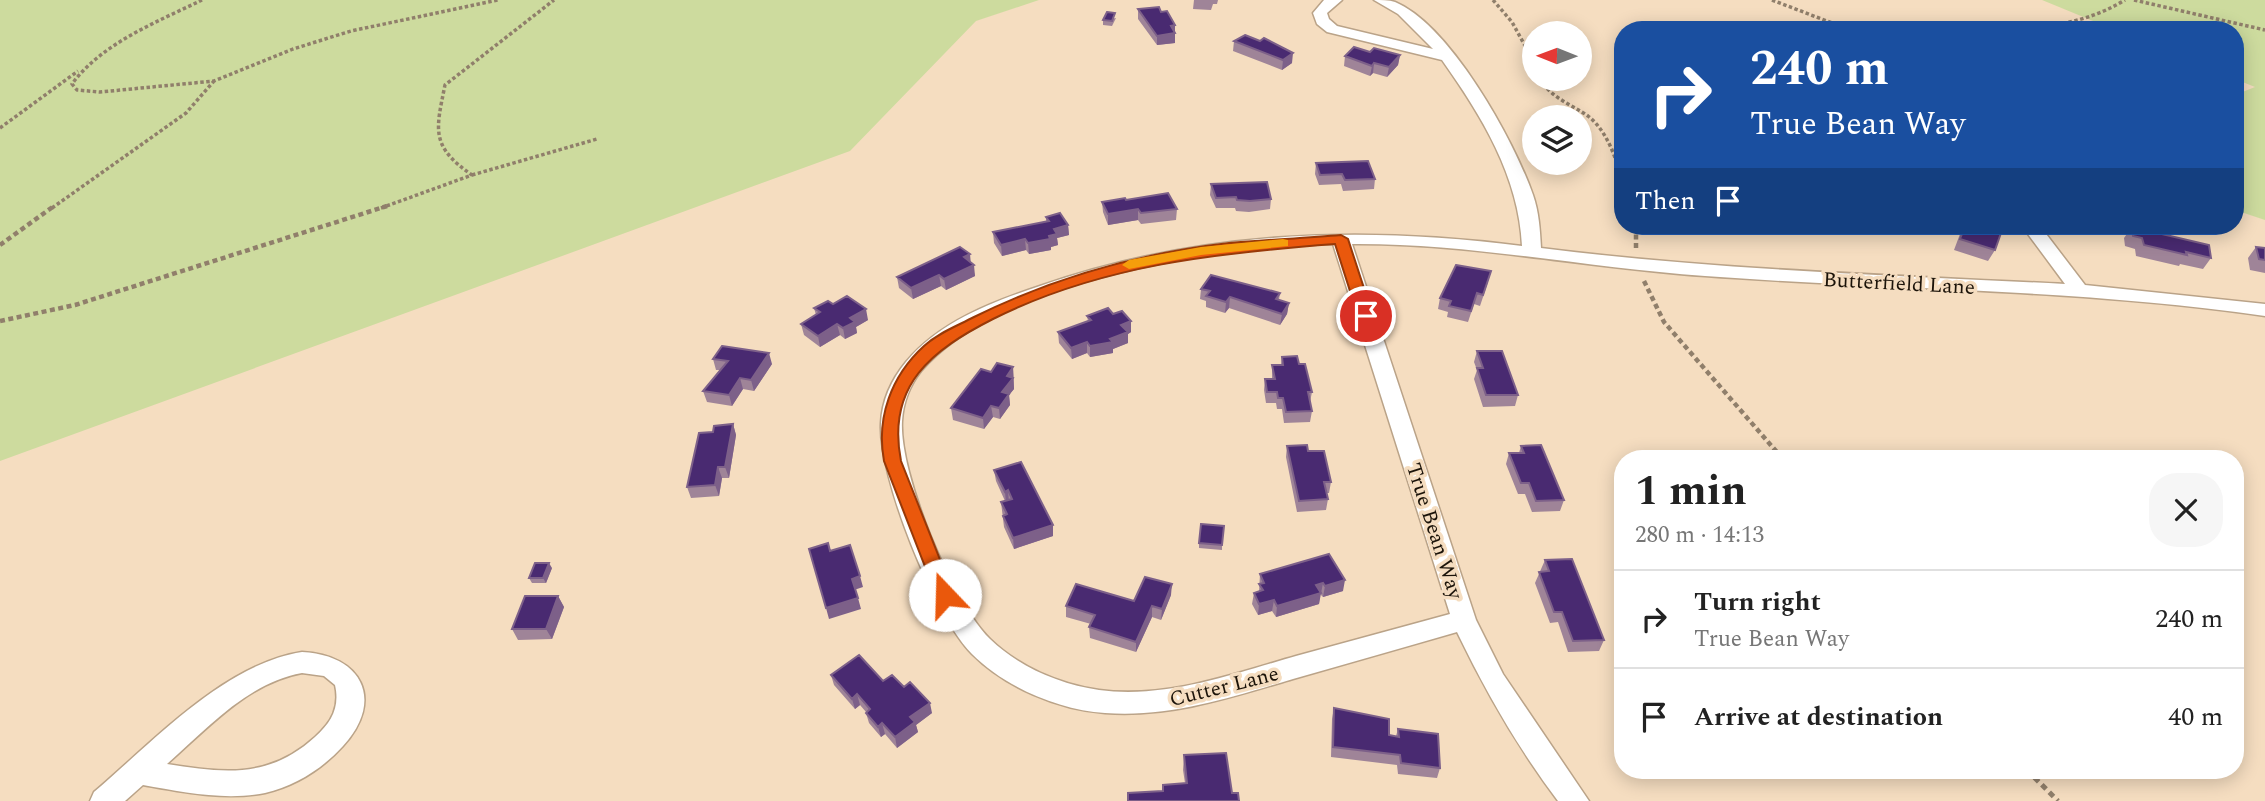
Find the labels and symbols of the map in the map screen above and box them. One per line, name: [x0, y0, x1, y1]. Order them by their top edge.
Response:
north arrow: [1522, 21, 1592, 91]
street label: Butterfield Lane: [1822, 264, 1976, 304]
pin: [1336, 286, 1396, 346]
street label: True Bean Way: [1397, 459, 1471, 604]
position arrow: [908, 558, 982, 632]
street label: Cutter Lane: [1166, 658, 1282, 716]

